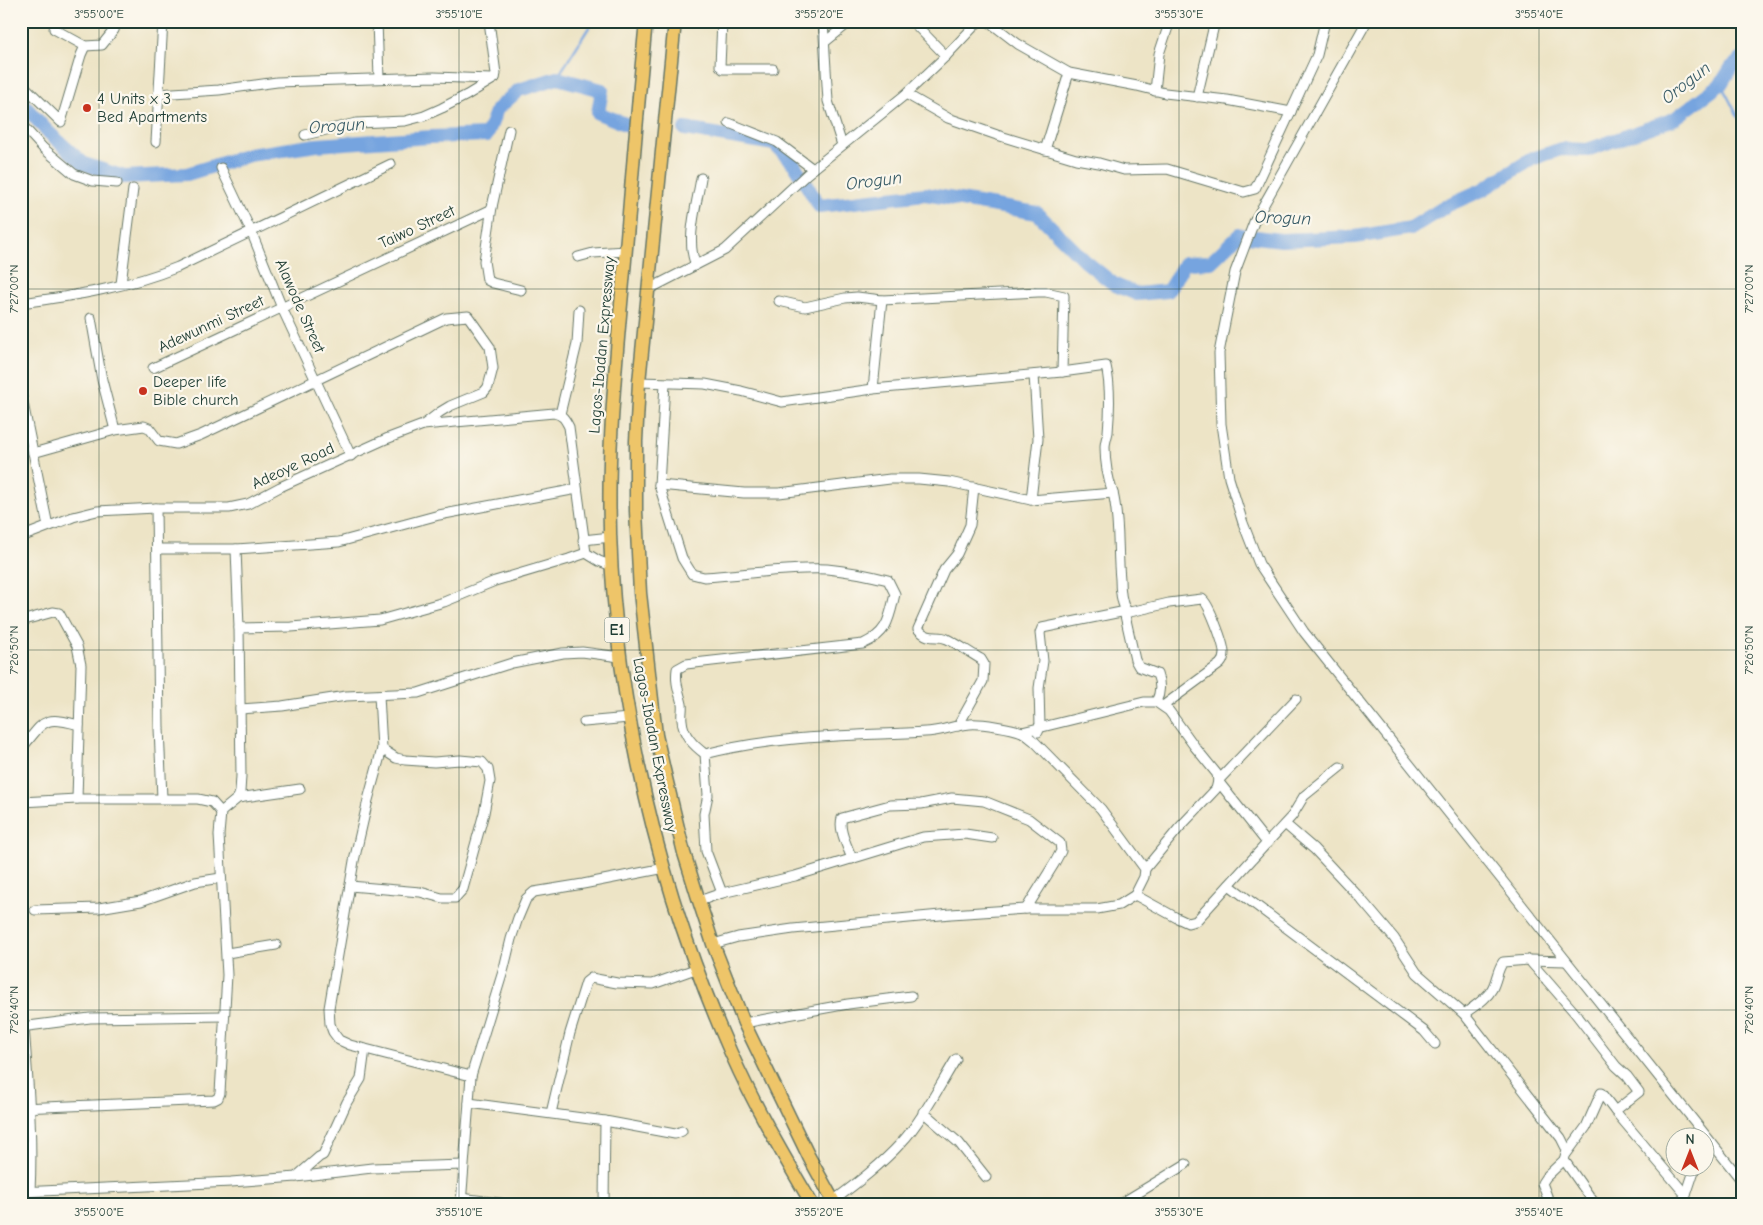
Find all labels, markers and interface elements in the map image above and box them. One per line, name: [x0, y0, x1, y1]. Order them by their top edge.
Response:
text: 3°55'00"E: [74, 7, 124, 21]
text: 3°55'10"E: [436, 7, 483, 21]
text: 3°55'20"E: [795, 7, 843, 21]
text: 3°55'30"E: [1155, 7, 1203, 21]
text: 3°55'40"E: [1515, 7, 1563, 21]
water label: Orogun: [1657, 57, 1715, 109]
place label: 4 Units x 3 Bed Apartments: [97, 90, 207, 126]
marker: 4 Units x 3 Bed Apartments: [81, 102, 93, 114]
water label: Orogun: [308, 114, 366, 138]
water label: Orogun: [845, 167, 903, 195]
street label: Taiwo Street: [376, 201, 458, 252]
water label: Orogun: [1254, 207, 1312, 229]
street label: Lagos-Ibadan Expressway: [585, 255, 619, 434]
street label: Alawode Street: [271, 256, 329, 356]
text: 7°27'00"N: [7, 265, 21, 313]
text: 7°27'00"N: [1742, 265, 1756, 313]
street label: Adewunmi Street: [155, 291, 267, 356]
place label: Deeper life Bible church: [153, 373, 239, 409]
marker: Deeper life Bible church: [137, 385, 149, 397]
street label: Adeoye Road: [249, 439, 337, 493]
road number: E1: [604, 618, 630, 642]
text: 7°26'50"N: [7, 626, 21, 674]
text: 7°26'50"N: [1742, 626, 1756, 674]
street label: Lagos-Ibadan Expressway: [629, 656, 681, 835]
text: 7°26'40"N: [7, 986, 21, 1034]
text: 7°26'40"N: [1742, 986, 1756, 1034]
north arrow: [1666, 1128, 1716, 1178]
text: N: [1685, 1131, 1695, 1148]
text: 3°55'00"E: [74, 1205, 124, 1219]
text: 3°55'10"E: [436, 1205, 483, 1219]
text: 3°55'20"E: [795, 1205, 843, 1219]
text: 3°55'30"E: [1155, 1205, 1203, 1219]
text: 3°55'40"E: [1515, 1205, 1563, 1219]

